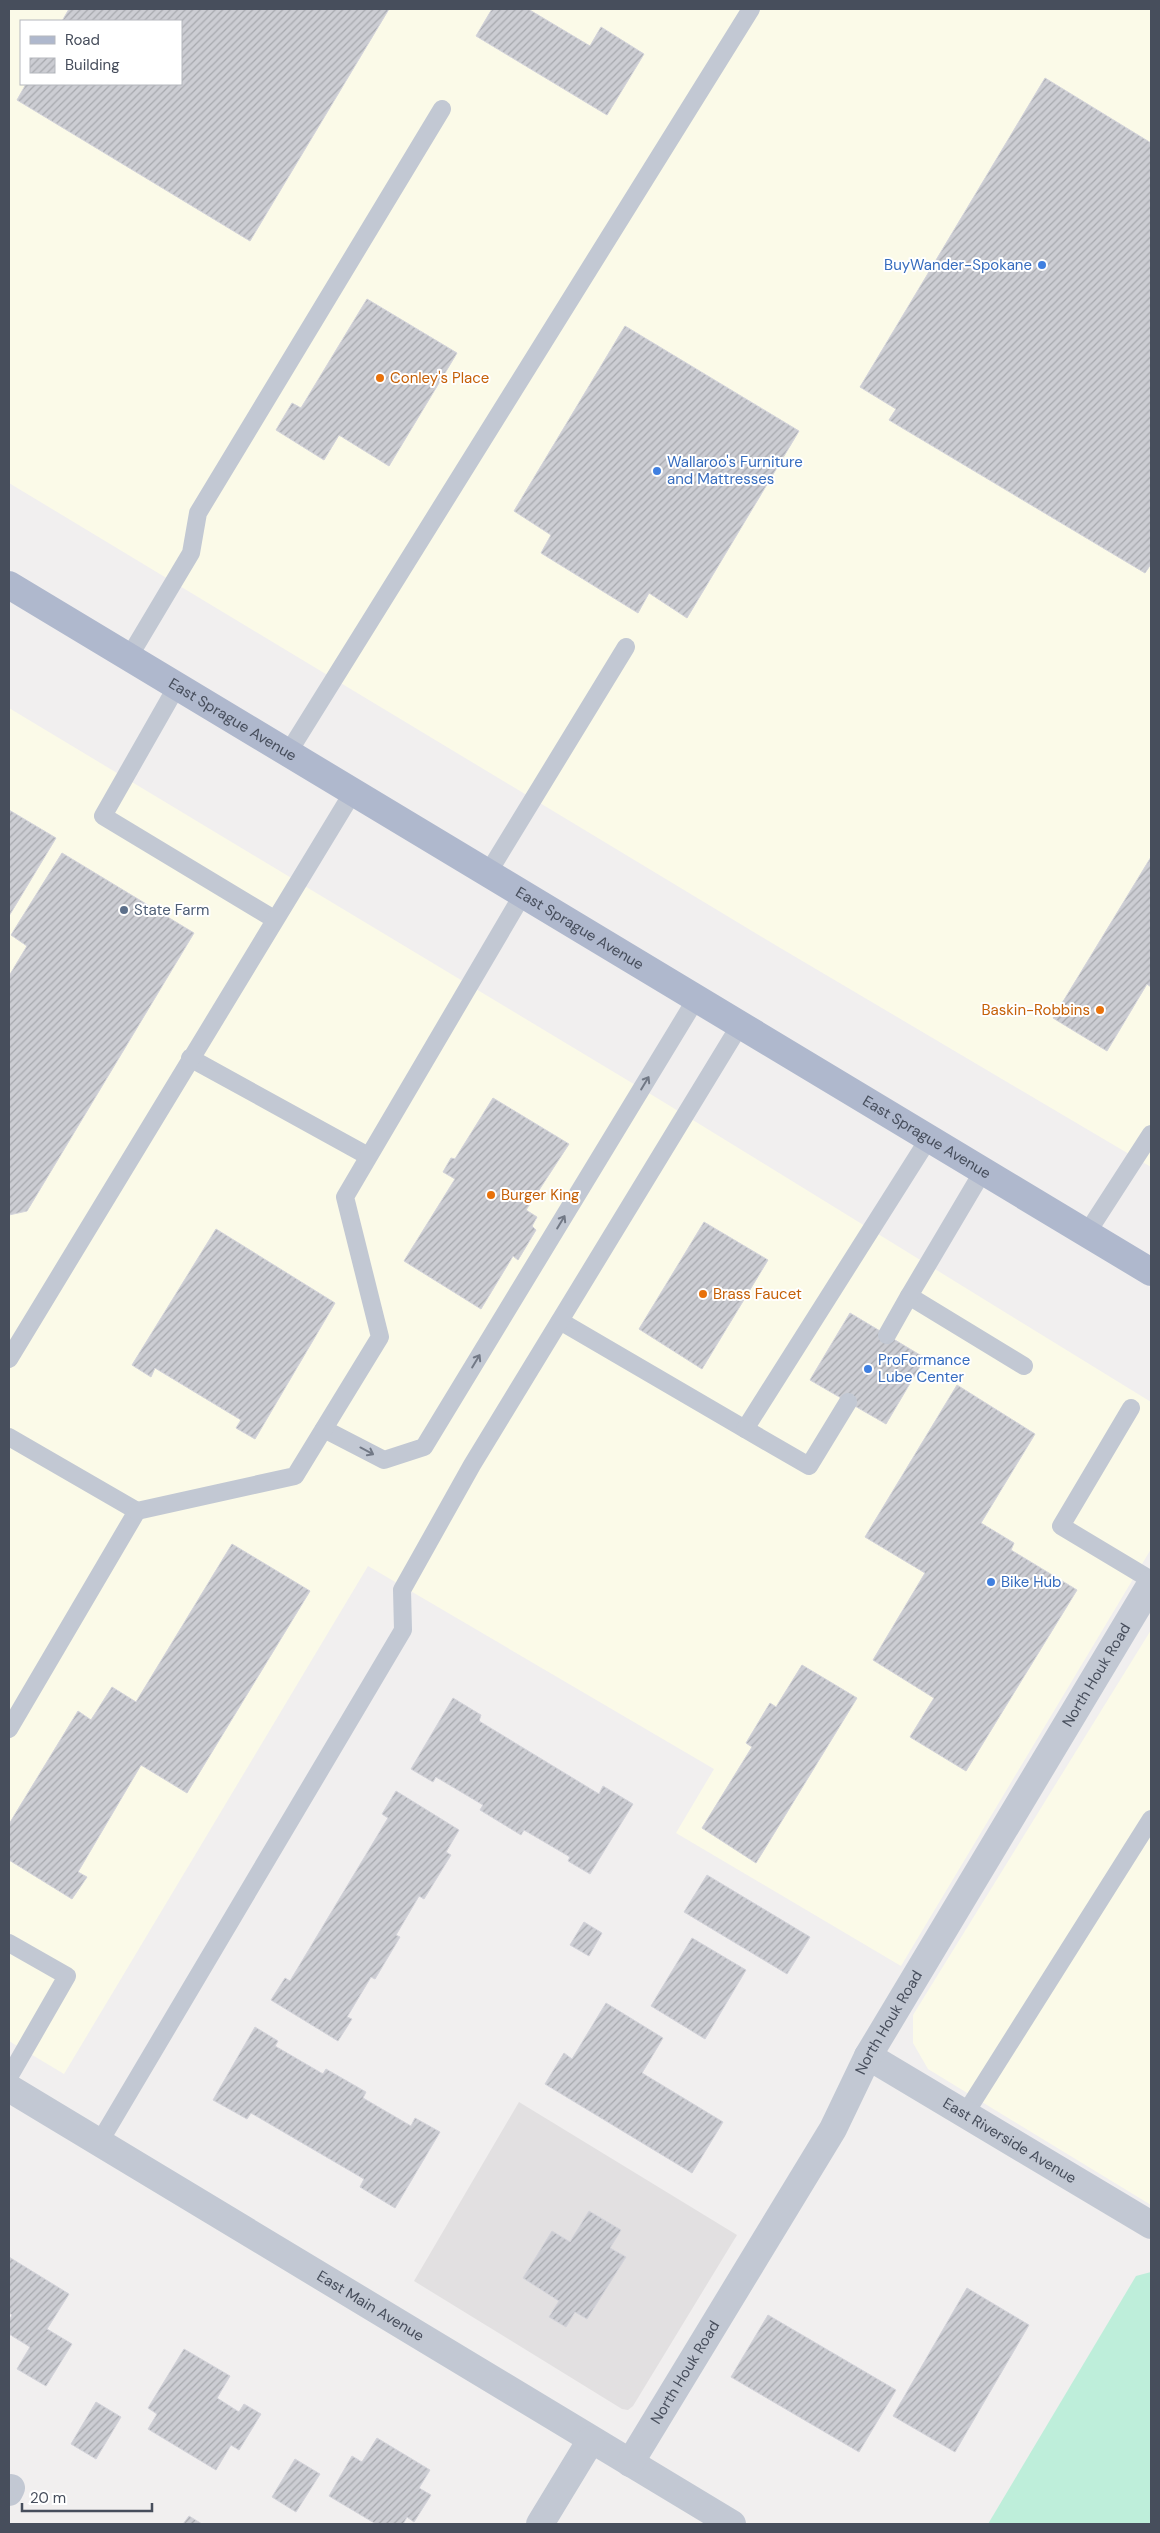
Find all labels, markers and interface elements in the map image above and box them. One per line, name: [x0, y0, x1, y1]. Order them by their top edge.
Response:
legend: [20, 20, 182, 85]
text: Road: [65, 30, 100, 50]
text: Building: [65, 55, 120, 75]
place label: BuyWander-Spokane: [884, 255, 1032, 275]
marker: BuyWander-Spokane: [1036, 259, 1048, 271]
place label: Conley's Place: [390, 368, 489, 388]
marker: Conley's Place: [374, 372, 386, 384]
place label: Wallaroo's Furniture and Mattresses: [667, 452, 803, 489]
marker: Wallaroo's Furniture and Mattresses: [651, 465, 663, 477]
street label: East Sprague Avenue: [165, 673, 300, 766]
street label: East Sprague Avenue: [512, 882, 647, 975]
place label: State Farm: [134, 900, 209, 920]
marker: State Farm: [118, 904, 130, 916]
place label: Baskin-Robbins: [982, 1000, 1090, 1020]
marker: Baskin-Robbins: [1094, 1004, 1106, 1016]
one-way arrow: [641, 1076, 651, 1090]
street label: East Sprague Avenue: [859, 1091, 994, 1183]
place label: Burger King: [501, 1185, 579, 1205]
marker: Burger King: [485, 1189, 497, 1201]
one-way arrow: [556, 1215, 566, 1229]
place label: Brass Faucet: [713, 1284, 802, 1304]
marker: Brass Faucet: [697, 1288, 709, 1300]
place label: ProFormance Lube Center: [878, 1350, 970, 1387]
one-way arrow: [472, 1354, 482, 1368]
marker: ProFormance Lube Center: [862, 1363, 874, 1375]
one-way arrow: [359, 1447, 374, 1457]
place label: Bike Hub: [1001, 1572, 1061, 1592]
marker: Bike Hub: [985, 1576, 997, 1588]
street label: North Houk Road: [1058, 1619, 1135, 1731]
street label: North Houk Road: [851, 1967, 927, 2078]
street label: East Riverside Avenue: [939, 2093, 1080, 2188]
street label: East Main Avenue: [313, 2266, 428, 2346]
street label: North Houk Road: [646, 2317, 724, 2428]
scale bar: [22, 2480, 152, 2512]
text: 20 m: [30, 2488, 66, 2508]

